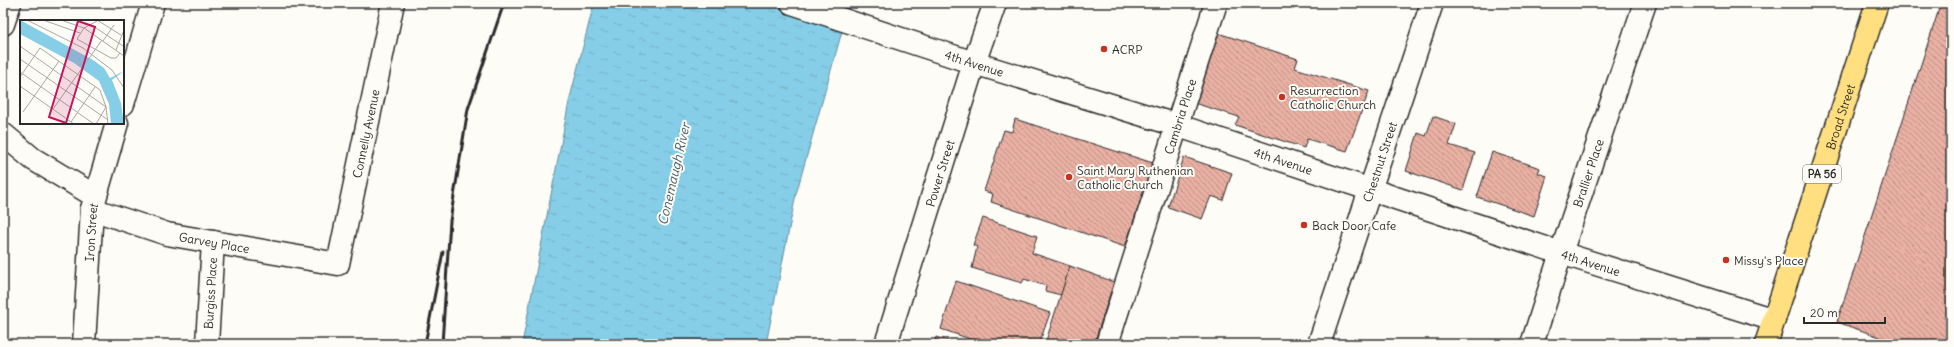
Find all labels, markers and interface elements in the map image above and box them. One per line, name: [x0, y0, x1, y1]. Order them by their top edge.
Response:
inset map: [20, 20, 124, 124]
place label: ACRP: [1112, 42, 1142, 57]
marker: ACRP: [1099, 44, 1109, 54]
street label: 4th Avenue: [943, 46, 1006, 79]
street label: Cambria Place: [1161, 77, 1199, 156]
street label: Broad Street: [1822, 82, 1858, 151]
place label: Resurrection Catholic Church: [1290, 83, 1376, 112]
street label: Connelly Avenue: [349, 88, 382, 179]
marker: Resurrection Catholic Church: [1277, 92, 1287, 102]
water label: Conemaugh River: [654, 120, 694, 227]
street label: Chestnut Street: [1359, 120, 1400, 204]
street label: Brallier Place: [1570, 137, 1606, 209]
street label: Power Street: [922, 138, 957, 209]
street label: 4th Avenue: [1252, 144, 1315, 177]
place label: Saint Mary Ruthenian Catholic Church: [1077, 163, 1194, 192]
road number: PA 56: [1803, 165, 1841, 183]
marker: Saint Mary Ruthenian Catholic Church: [1064, 172, 1074, 182]
street label: Iron Street: [81, 201, 101, 262]
place label: Back Door Cafe: [1312, 218, 1396, 233]
marker: Back Door Cafe: [1299, 220, 1309, 230]
street label: Garvey Place: [178, 229, 251, 256]
street label: 4th Avenue: [1560, 246, 1622, 279]
place label: Missy's Place: [1734, 253, 1804, 268]
marker: Missy's Place: [1721, 255, 1731, 265]
street label: Burgiss Place: [200, 257, 220, 329]
scale bar: [1804, 299, 1885, 325]
text: 20 m: [1810, 305, 1838, 320]

